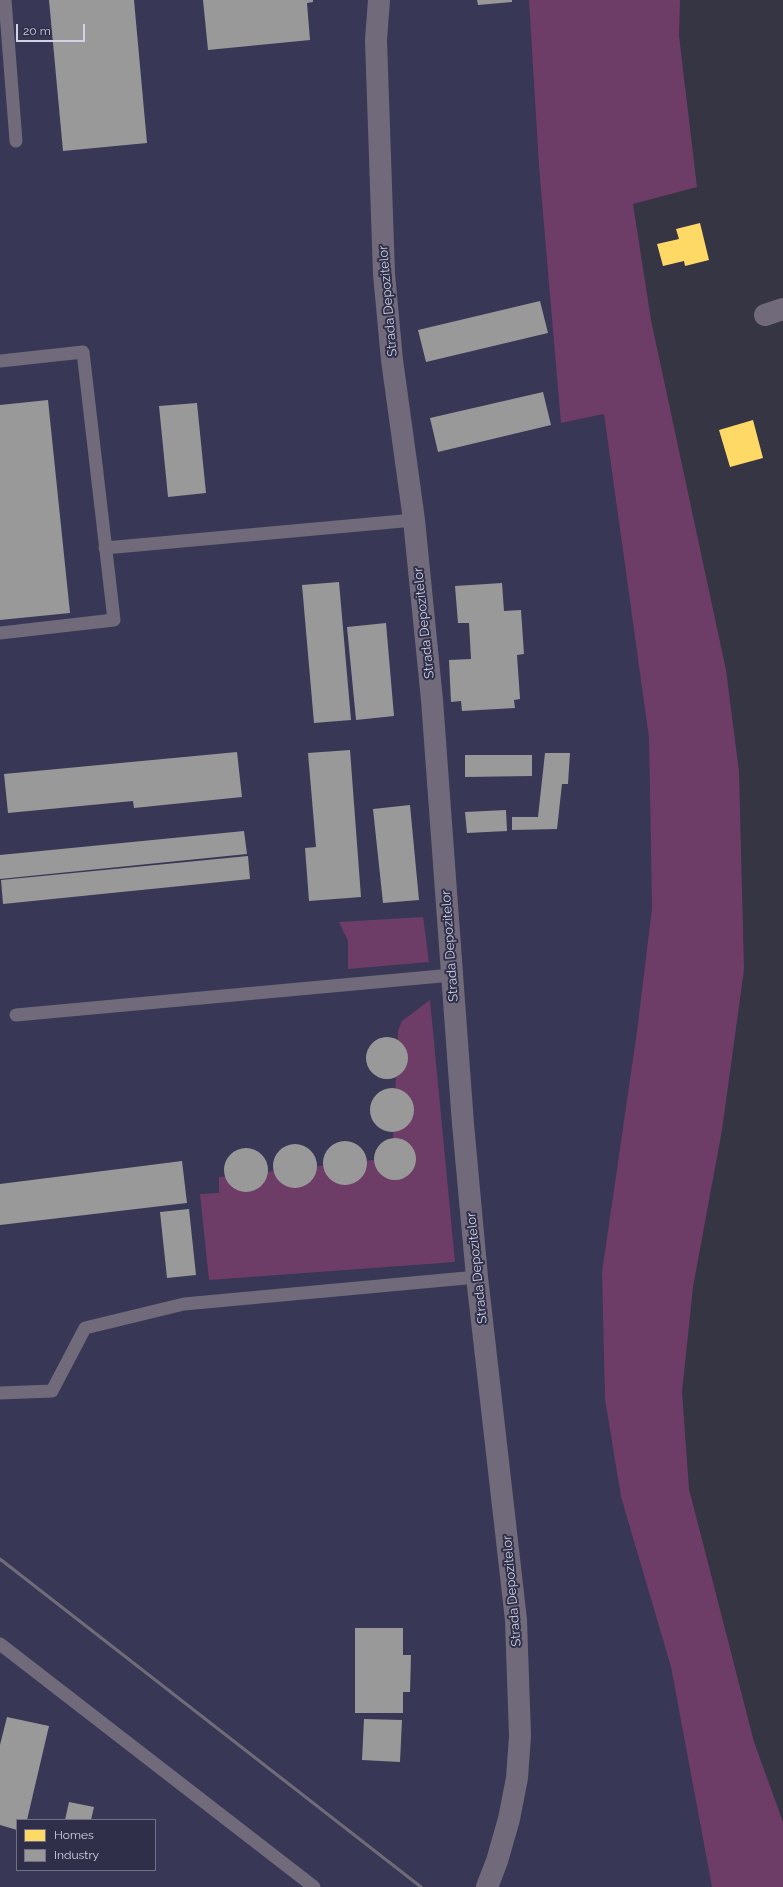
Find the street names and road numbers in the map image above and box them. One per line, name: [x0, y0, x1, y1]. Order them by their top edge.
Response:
street label: Strada Depozitelor: [375, 245, 401, 357]
street label: Strada Depozitelor: [410, 567, 438, 679]
street label: Strada Depozitelor: [438, 890, 462, 1002]
street label: Strada Depozitelor: [463, 1212, 491, 1324]
street label: Strada Depozitelor: [499, 1535, 525, 1647]

